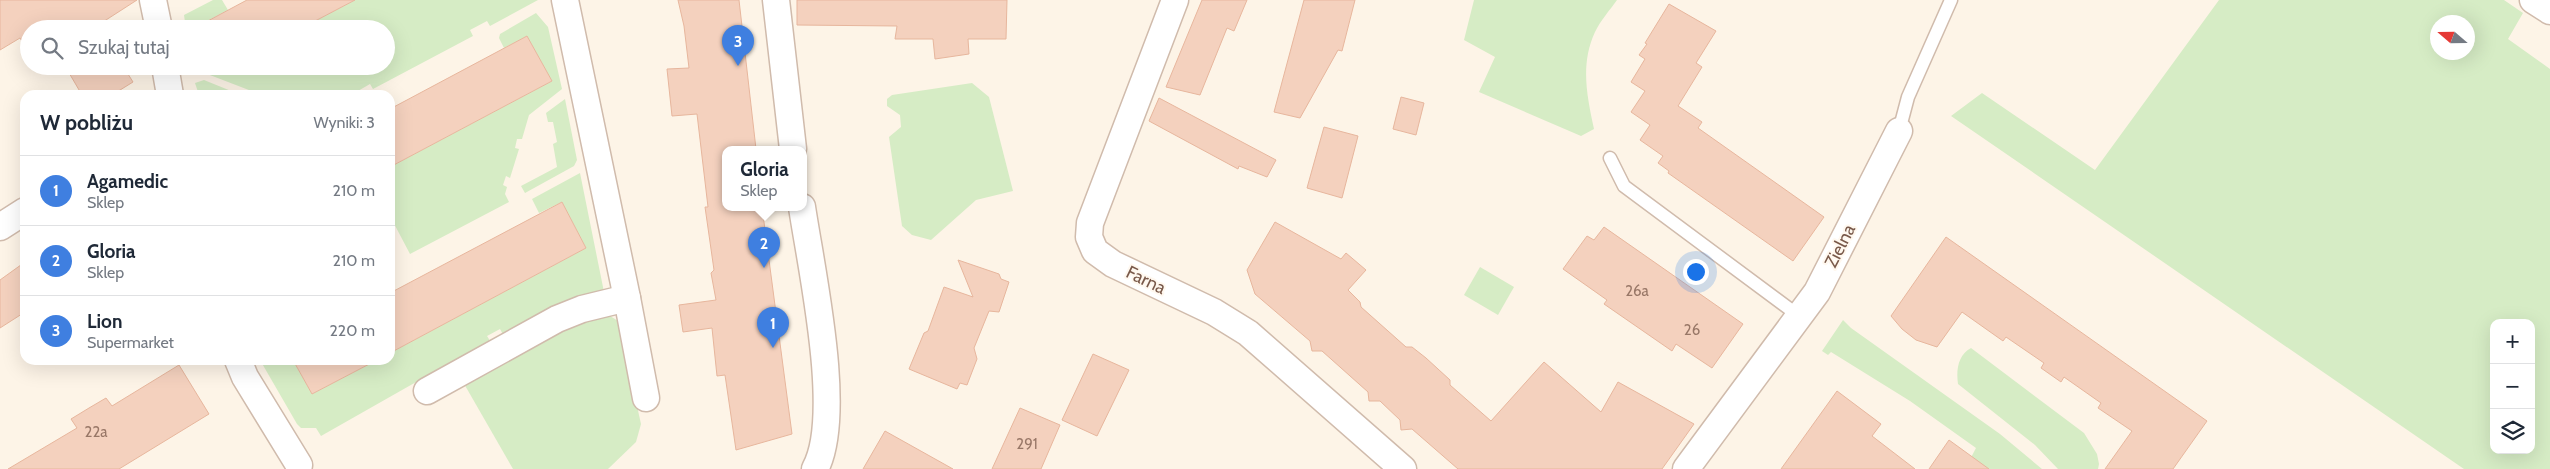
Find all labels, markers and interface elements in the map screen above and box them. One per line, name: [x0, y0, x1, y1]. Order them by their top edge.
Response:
north arrow: [2430, 15, 2475, 60]
search box: [20, 20, 395, 75]
pin: 3: [722, 25, 754, 66]
icon: search: [38, 34, 66, 62]
text: Szukaj tutaj: [78, 36, 170, 59]
text: W pobliżu: [40, 110, 133, 135]
text: Wyniki: 3: [313, 113, 375, 132]
popup: [722, 146, 807, 211]
text: Gloria: [740, 158, 789, 181]
text: Agamedic: [87, 170, 168, 193]
text: 1: [53, 181, 59, 200]
text: 210 m: [333, 181, 375, 200]
text: Sklep: [740, 181, 777, 200]
text: Sklep: [87, 193, 124, 212]
street label: Zielna: [1820, 220, 1860, 271]
pin: 2: [748, 227, 780, 268]
text: Gloria: [87, 240, 136, 263]
text: 2: [52, 251, 60, 270]
text: 210 m: [333, 251, 375, 270]
your location: [1683, 259, 1709, 285]
street label: Farna: [1123, 261, 1170, 299]
text: Sklep: [87, 263, 124, 282]
house number: 26a: [1625, 282, 1650, 300]
pin: 1: [757, 307, 789, 348]
text: Lion: [87, 310, 122, 333]
map controls: [2490, 319, 2535, 454]
button: +: [2490, 319, 2535, 364]
text: 3: [52, 321, 60, 340]
text: 220 m: [329, 321, 375, 340]
house number: 26: [1684, 321, 1700, 339]
text: Supermarket: [87, 333, 174, 352]
button: −: [2490, 364, 2535, 409]
button: layers: [2490, 409, 2535, 454]
house number: 22a: [85, 423, 108, 441]
house number: 291: [1016, 435, 1038, 453]

